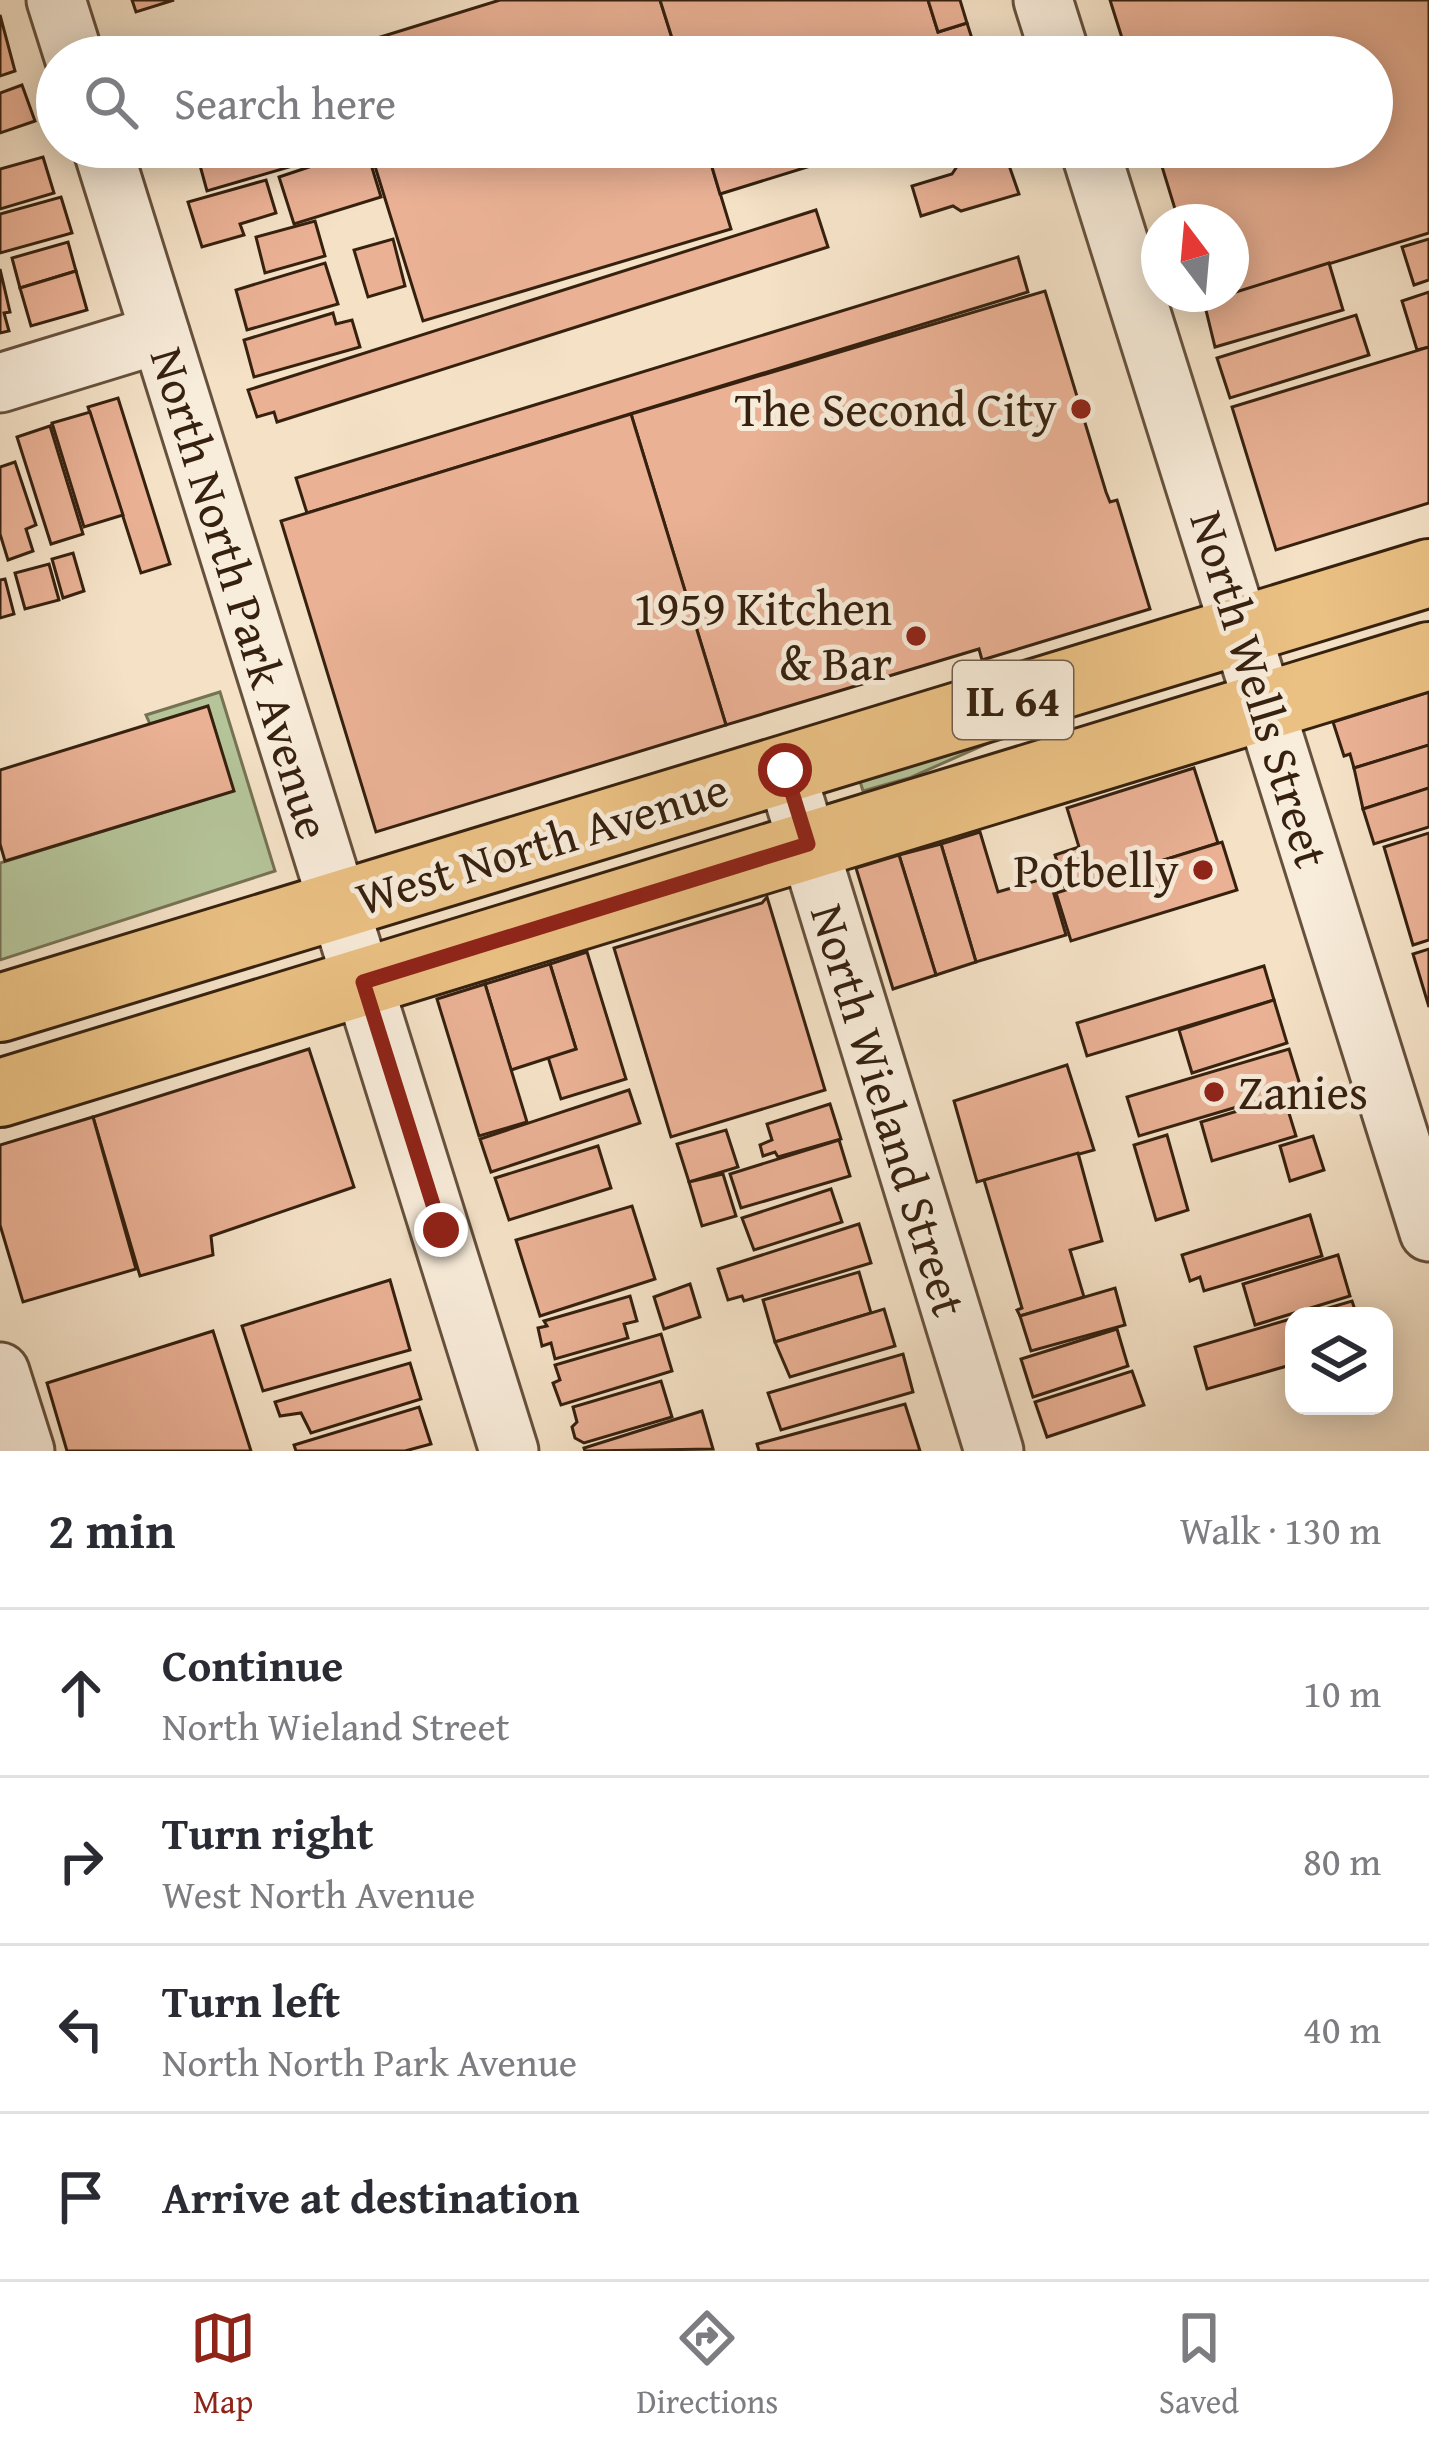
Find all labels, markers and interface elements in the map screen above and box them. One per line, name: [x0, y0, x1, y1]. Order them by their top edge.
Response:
search box: [36, 36, 1393, 168]
icon: search: [78, 69, 144, 135]
text: Search here: [174, 70, 396, 135]
north arrow: [1141, 204, 1249, 312]
street label: North North Park Avenue: [133, 338, 350, 848]
place label: The Second City: [735, 373, 1057, 444]
marker: The Second City: [1068, 396, 1094, 422]
street label: North Wells Street: [1172, 502, 1348, 876]
place label: 1959 Kitchen & Bar: [633, 572, 892, 698]
marker: 1959 Kitchen & Bar: [903, 623, 929, 649]
road number: IL 64: [953, 661, 1073, 739]
route start: [758, 743, 812, 797]
street label: West North Avenue: [347, 752, 737, 933]
place label: Potbelly: [1014, 834, 1179, 905]
marker: Potbelly: [1190, 857, 1216, 883]
street label: North Wieland Street: [793, 895, 986, 1325]
place label: Zanies: [1238, 1056, 1368, 1127]
marker: Zanies: [1201, 1079, 1227, 1105]
route end: [414, 1203, 468, 1257]
map controls: [1285, 1307, 1393, 1415]
button: layers: [1285, 1307, 1393, 1415]
text: 2 min: [48, 1492, 175, 1567]
text: Walk · 130 m: [1180, 1501, 1381, 1558]
text: Continue: [162, 1632, 343, 1697]
icon: ahead: [48, 1660, 114, 1726]
text: 10 m: [1303, 1664, 1381, 1721]
text: North Wieland Street: [162, 1697, 509, 1754]
text: Turn right: [162, 1800, 374, 1865]
icon: right: [48, 1828, 114, 1894]
text: 80 m: [1303, 1832, 1381, 1889]
text: West North Avenue: [162, 1865, 475, 1922]
text: Turn left: [162, 1968, 340, 2033]
icon: left: [48, 1996, 114, 2062]
text: 40 m: [1303, 2000, 1381, 2057]
text: North North Park Avenue: [162, 2033, 577, 2090]
icon: arrive: [48, 2164, 114, 2230]
text: Arrive at destination: [162, 2164, 580, 2229]
tab: Map: [190, 2305, 256, 2425]
tab: Directions: [637, 2305, 778, 2425]
tab: Saved: [1159, 2305, 1239, 2425]

